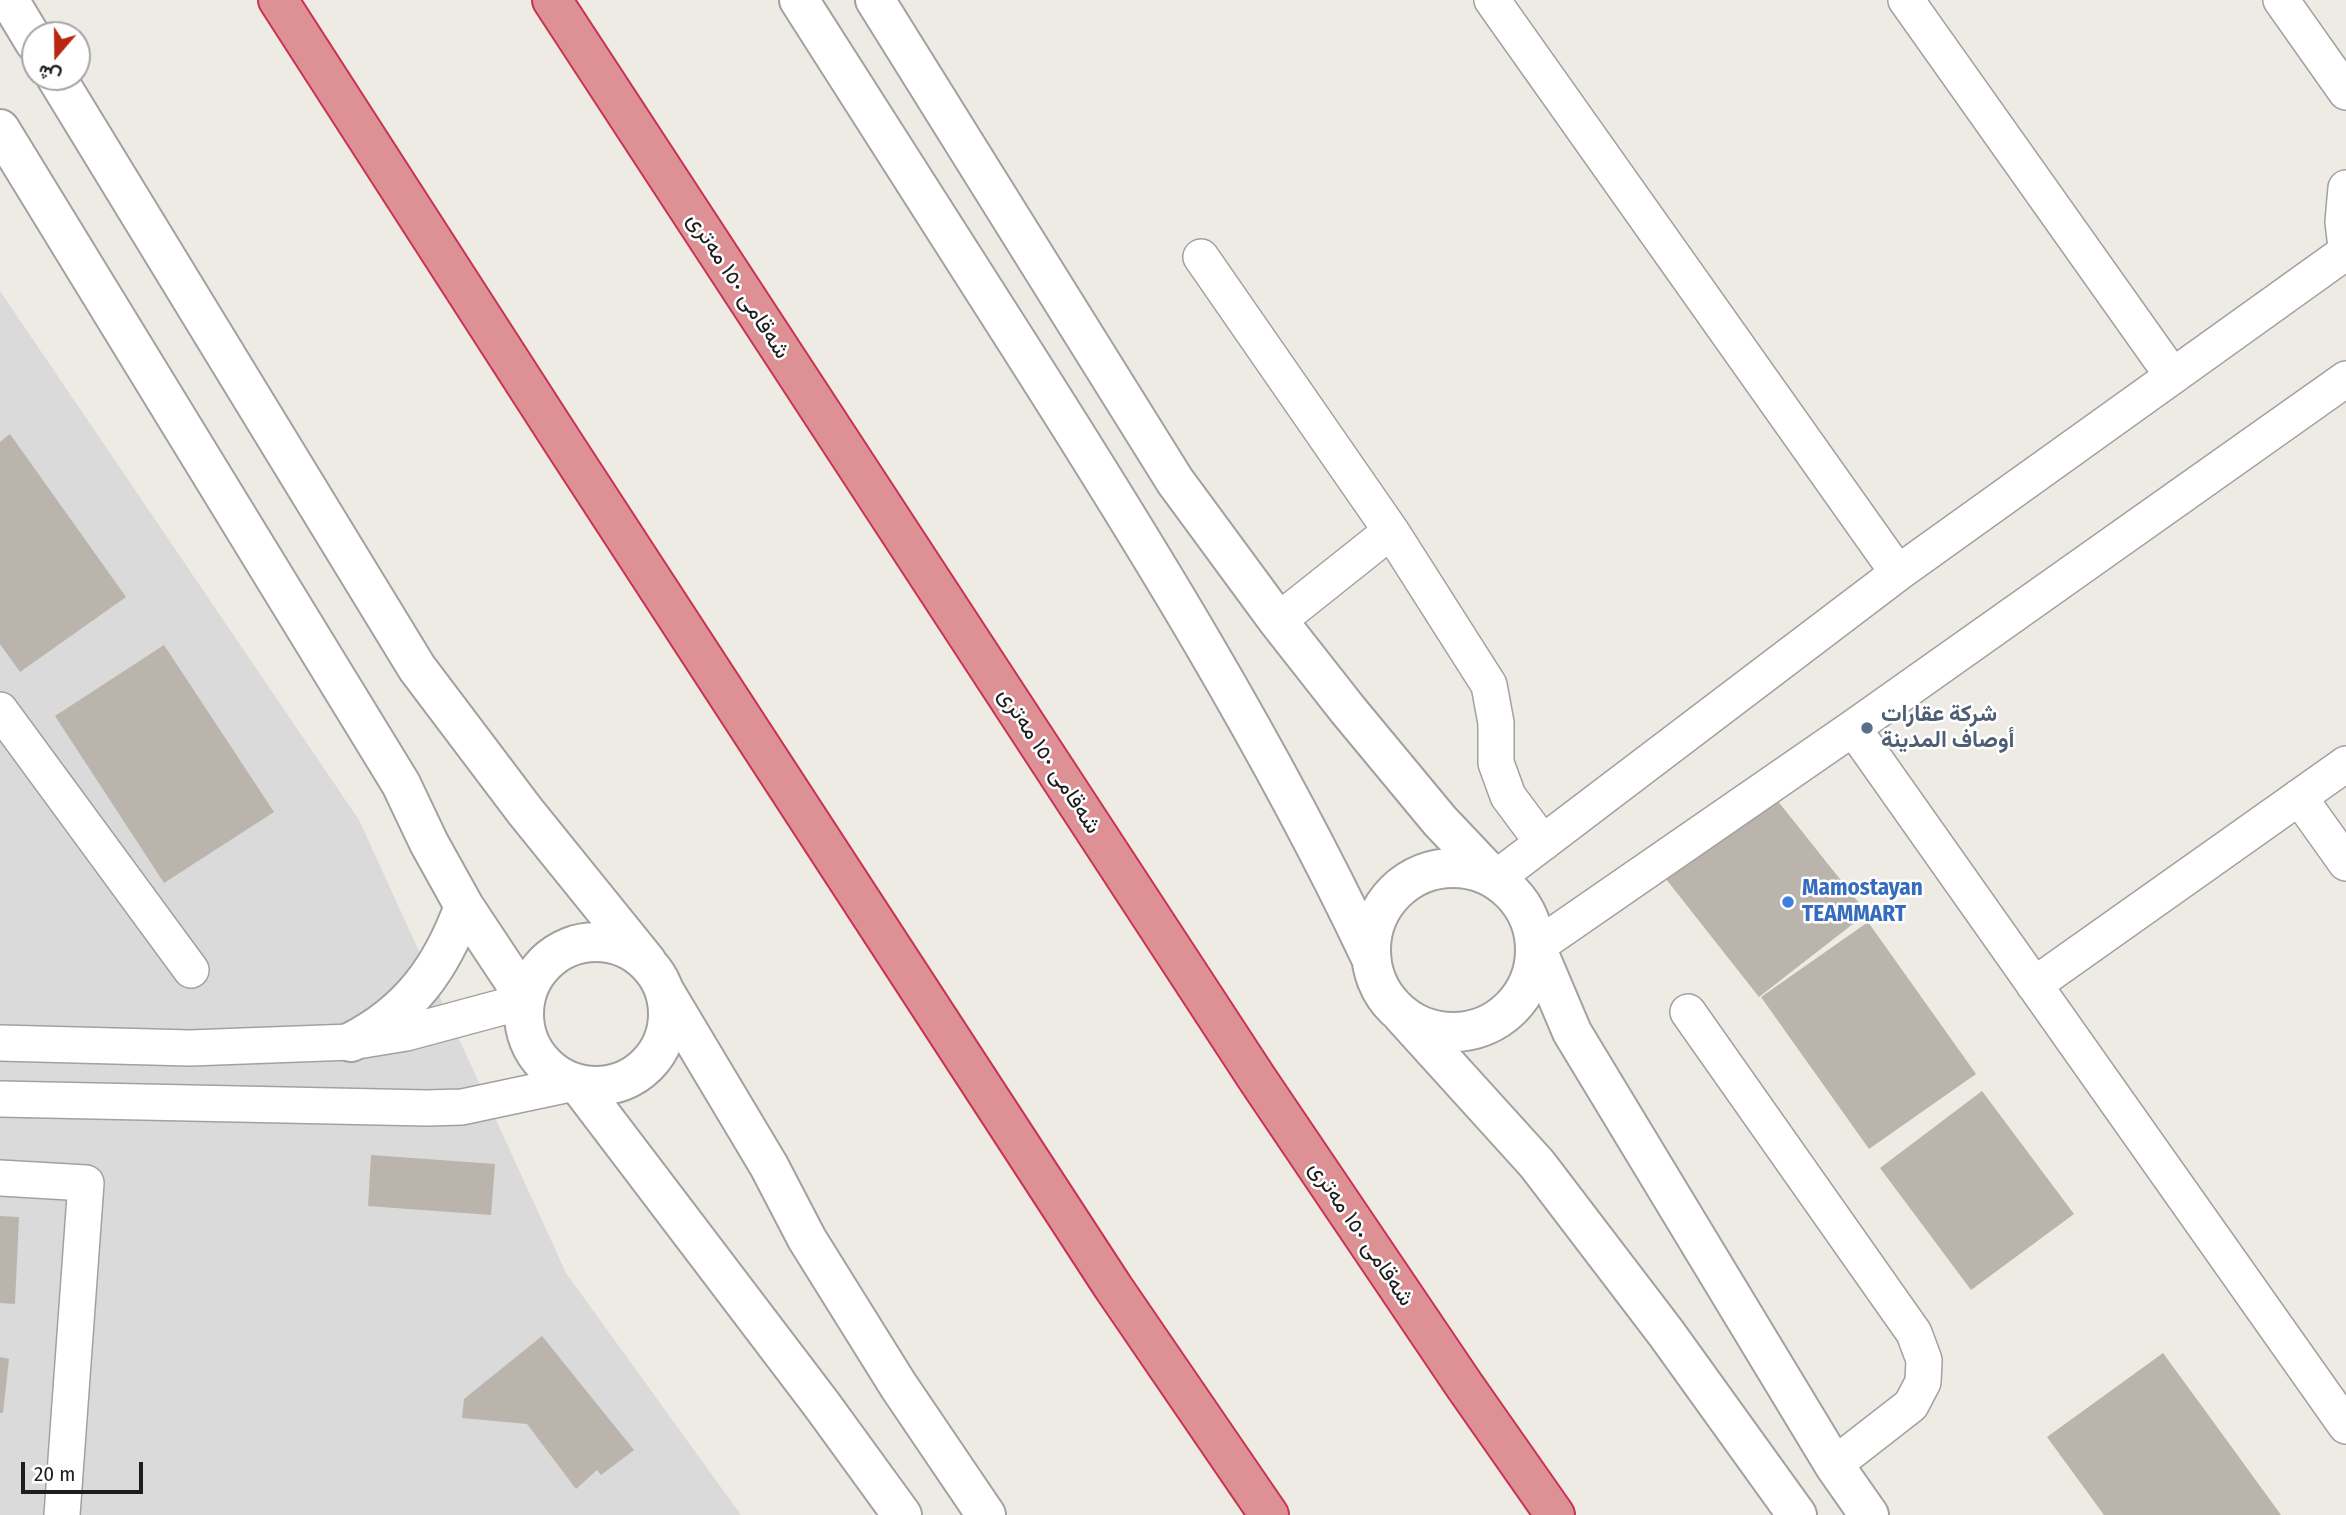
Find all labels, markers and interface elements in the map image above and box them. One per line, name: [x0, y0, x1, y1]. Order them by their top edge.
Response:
north arrow: [21, 21, 91, 91]
text: ش: [35, 60, 64, 89]
street label: شەقامی ١٥٠ مەتری: [680, 208, 796, 364]
street label: شەقامی ١٥٠ مەتری: [991, 683, 1107, 839]
place label: شركة عقارات أوصاف المدينة: [1881, 701, 2015, 755]
marker: شركة عقارات أوصاف المدينة: [1859, 720, 1875, 736]
place label: Mamostayan TEAMMART: [1802, 875, 1923, 929]
marker: Mamostayan TEAMMART: [1780, 894, 1796, 910]
street label: شەقامی ١٥٠ مەتری: [1302, 1156, 1420, 1312]
scale bar: [24, 1448, 147, 1492]
text: 20 m: [34, 1461, 75, 1487]

